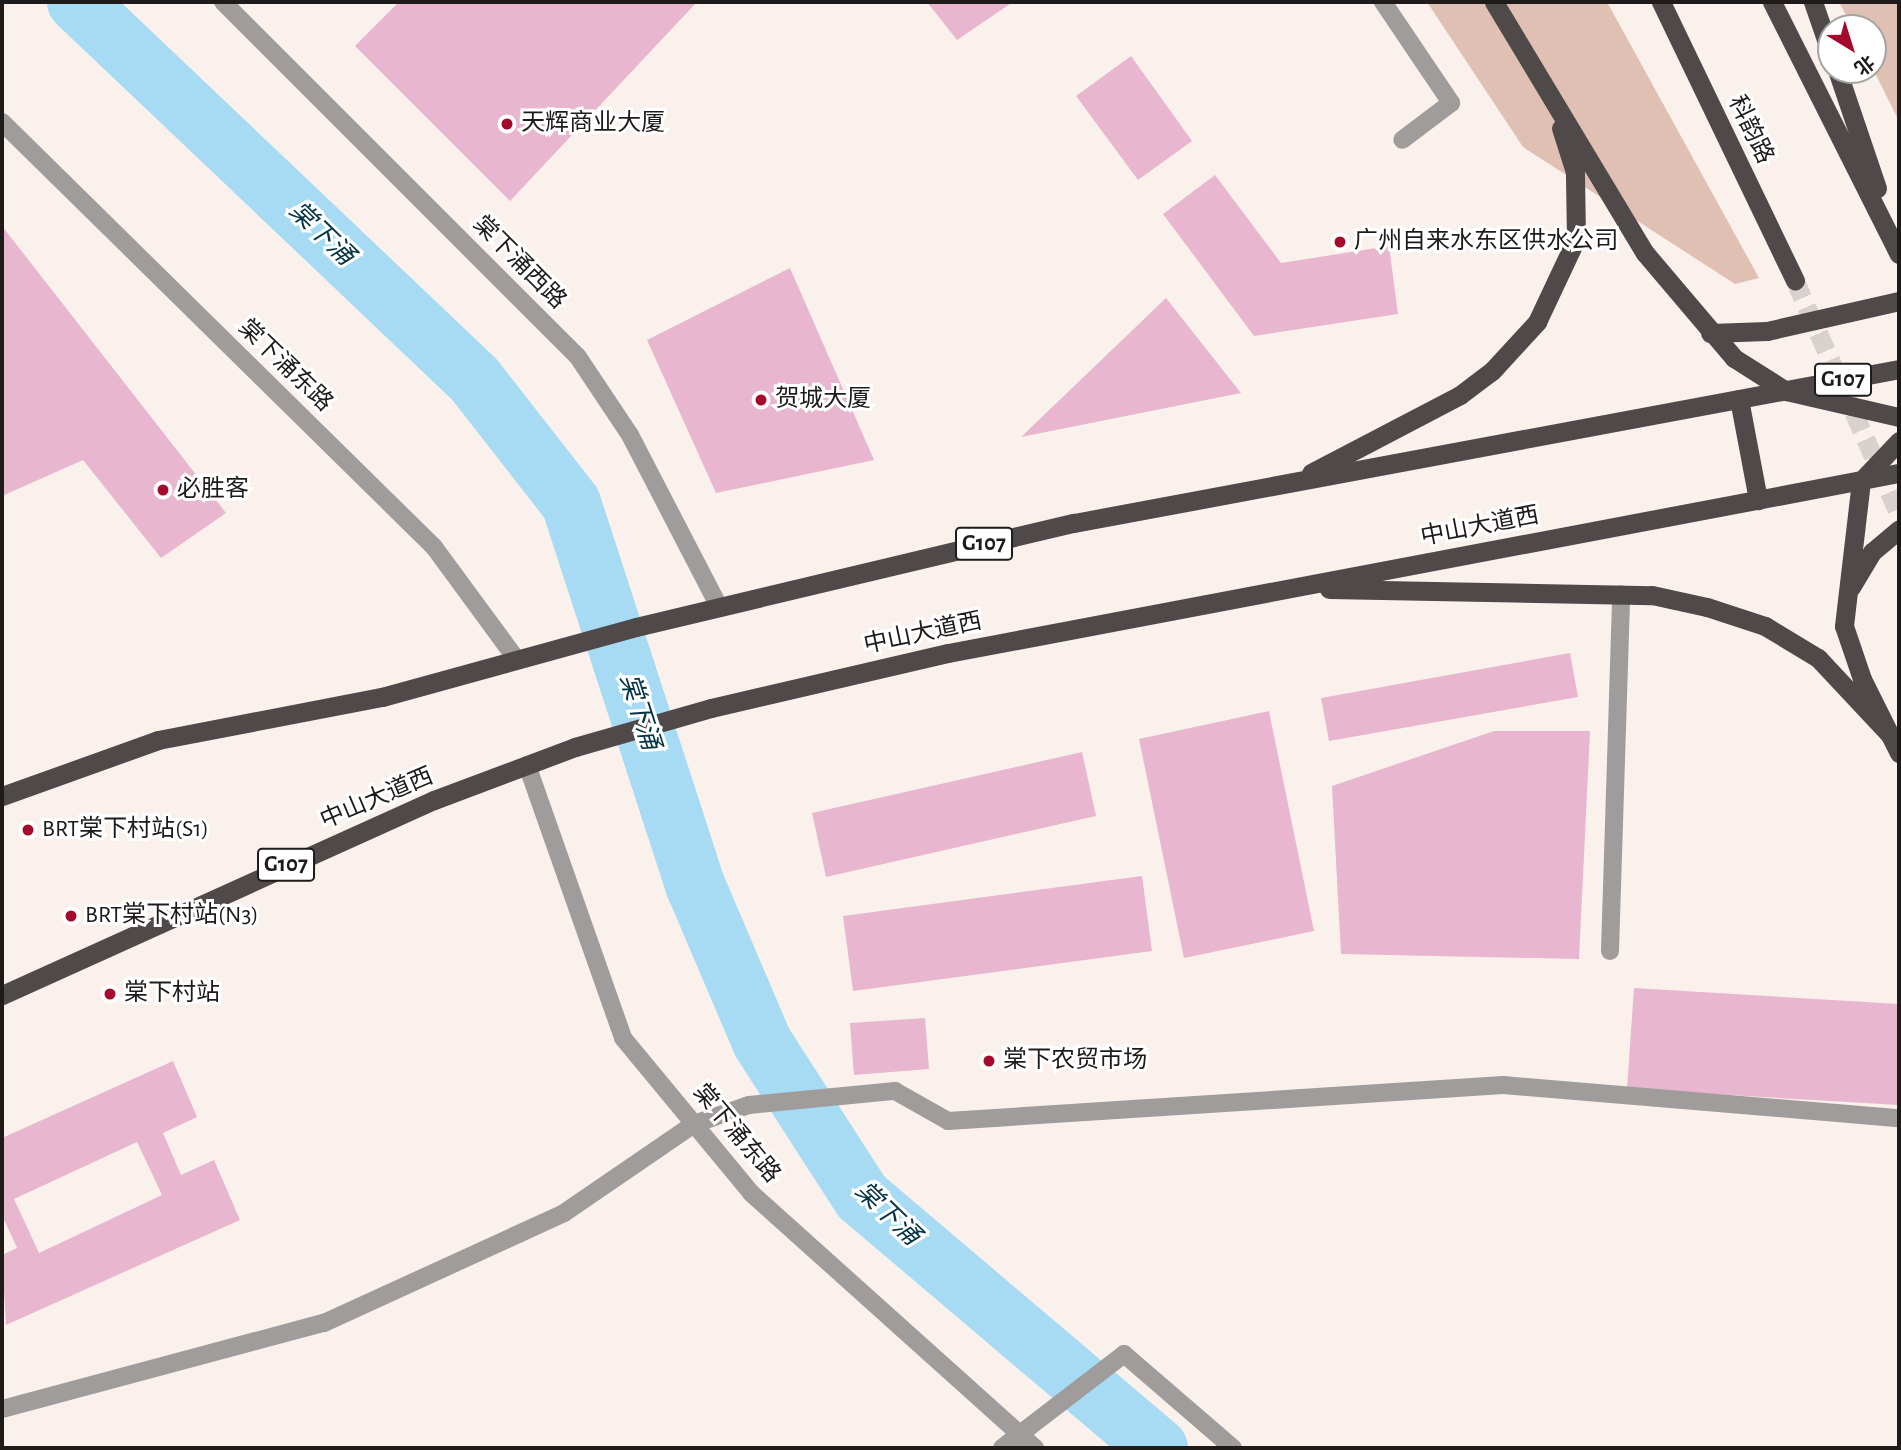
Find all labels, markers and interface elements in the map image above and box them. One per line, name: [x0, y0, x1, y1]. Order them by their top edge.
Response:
north arrow: [1817, 14, 1887, 84]
text: 北: [1851, 51, 1877, 78]
street label: 科韵路: [1721, 91, 1779, 169]
place label: 天辉商业大厦: [521, 110, 665, 138]
marker: 天辉商业大厦: [499, 116, 515, 132]
water label: 棠下涌: [282, 196, 360, 272]
street label: 棠下涌西路: [466, 210, 572, 316]
place label: 广州自来水东区供水公司: [1354, 228, 1618, 256]
marker: 广州自来水东区供水公司: [1332, 234, 1348, 250]
street label: 棠下涌东路: [232, 314, 338, 418]
road number: G107: [1813, 360, 1873, 400]
place label: 贺城大厦: [775, 386, 871, 414]
marker: 贺城大厦: [753, 392, 769, 408]
place label: 必胜客: [177, 476, 249, 504]
marker: 必胜客: [155, 482, 171, 498]
street label: 中山大道西: [1418, 501, 1542, 553]
road number: G107: [954, 524, 1014, 564]
street label: 中山大道西: [861, 607, 985, 661]
water label: 棠下涌: [612, 670, 666, 754]
street label: 中山大道西: [316, 762, 438, 836]
place label: BRT棠下村站(S1): [42, 816, 209, 844]
marker: BRT棠下村站(S1): [20, 822, 36, 838]
road number: G107: [256, 846, 316, 884]
place label: BRT棠下村站(N3): [85, 902, 259, 930]
marker: BRT棠下村站(N3): [63, 908, 79, 924]
place label: 棠下村站: [124, 980, 220, 1008]
marker: 棠下村站: [102, 986, 118, 1002]
place label: 棠下农贸市场: [1003, 1047, 1147, 1075]
marker: 棠下农贸市场: [981, 1053, 997, 1069]
street label: 棠下涌东路: [686, 1079, 786, 1189]
water label: 棠下涌: [848, 1176, 926, 1252]

